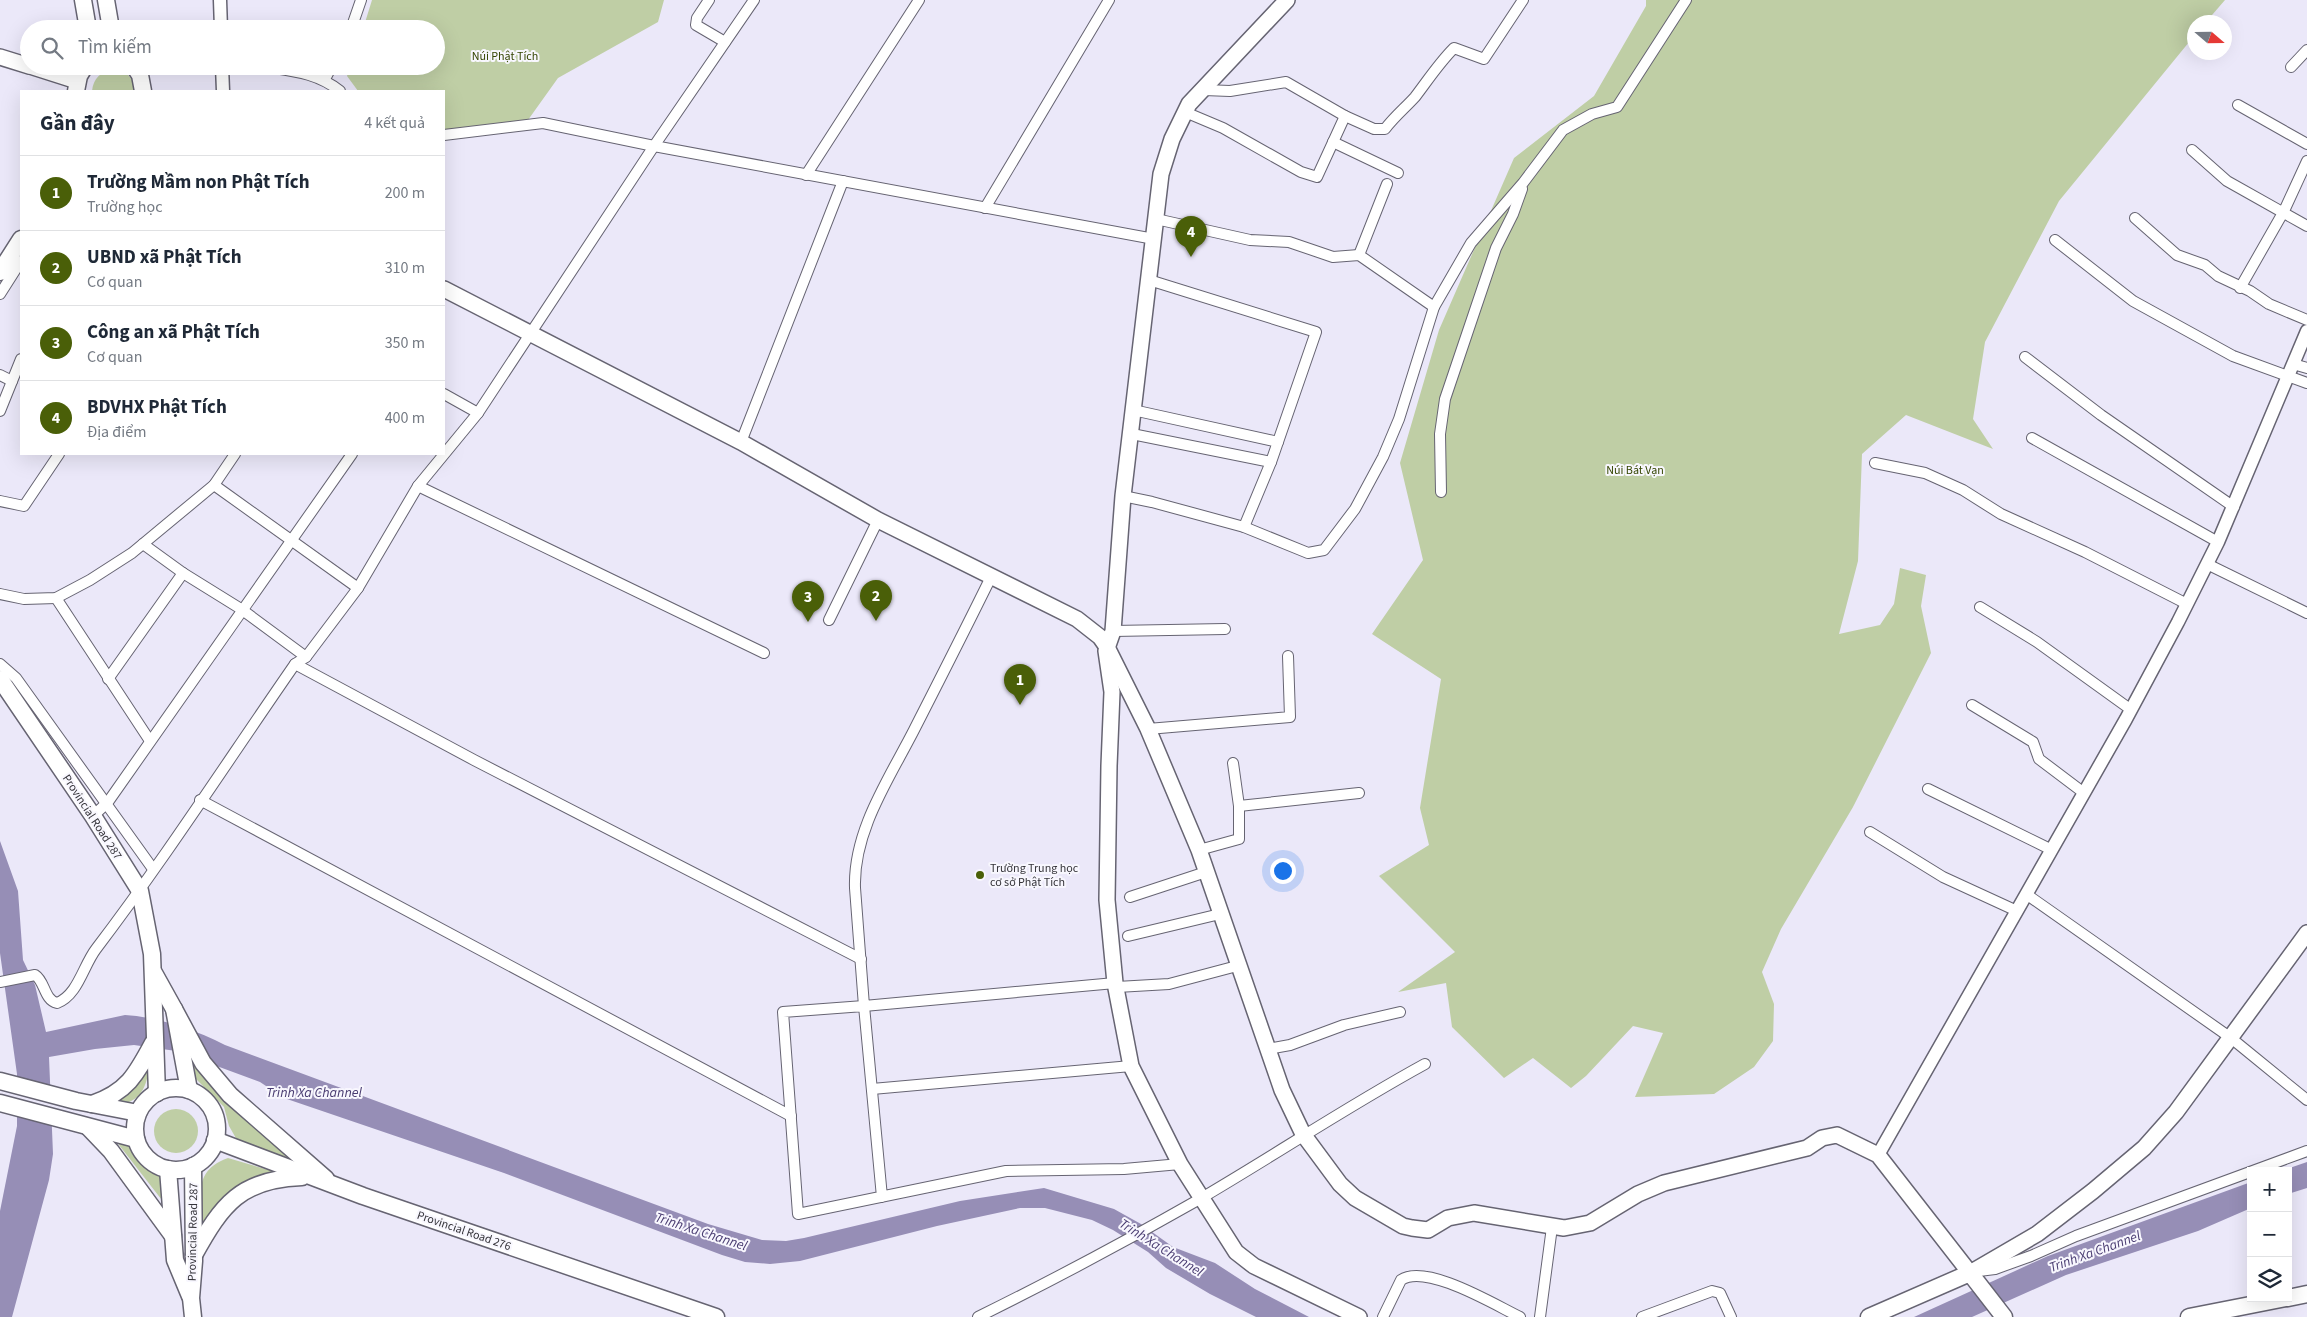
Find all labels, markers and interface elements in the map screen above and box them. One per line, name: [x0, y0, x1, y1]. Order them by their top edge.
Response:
north arrow: [2187, 15, 2232, 60]
search box: [20, 20, 445, 75]
icon: search: [38, 34, 66, 62]
text: Tìm kiếm: [78, 34, 152, 61]
park label: Núi Phật Tích: [472, 48, 538, 65]
text: Gần đây: [40, 108, 115, 138]
text: 4 kết quả: [364, 112, 425, 134]
text: Trường Mầm non Phật Tích: [87, 169, 310, 196]
text: 1: [52, 182, 60, 204]
text: 200 m: [385, 182, 425, 204]
text: Trường học: [87, 196, 162, 218]
pin: 4: [1175, 216, 1207, 257]
text: UBND xã Phật Tích: [87, 244, 242, 271]
text: 2: [52, 257, 60, 279]
text: 310 m: [385, 257, 425, 279]
text: Cơ quan: [87, 271, 142, 293]
text: Công an xã Phật Tích: [87, 319, 260, 346]
text: 3: [52, 332, 60, 354]
text: 350 m: [385, 332, 425, 354]
text: Cơ quan: [87, 346, 142, 368]
text: BDVHX Phật Tích: [87, 394, 227, 421]
text: 4: [52, 407, 60, 429]
text: 400 m: [385, 407, 425, 429]
text: Địa điểm: [87, 421, 147, 443]
park label: Núi Bát Vạn: [1606, 462, 1664, 479]
pin: 2: [860, 580, 892, 621]
pin: 3: [792, 581, 824, 622]
pin: 1: [1004, 664, 1036, 705]
street label: Provincial Road 287: [58, 771, 126, 863]
your location: [1270, 858, 1296, 884]
place label: Trường Trung học cơ sở Phật Tích: [990, 860, 1079, 891]
marker: Trường Trung học cơ sở Phật Tích: [974, 869, 986, 881]
water label: Trinh Xa Channel: [266, 1083, 362, 1103]
map controls: [2247, 1167, 2292, 1302]
button: +: [2247, 1167, 2292, 1212]
street label: Provincial Road 287: [184, 1183, 202, 1281]
street label: Provincial Road 276: [415, 1207, 513, 1255]
water label: Trinh Xa Channel: [652, 1208, 750, 1256]
button: −: [2247, 1212, 2292, 1257]
water label: Trinh Xa Channel: [1115, 1214, 1207, 1282]
water label: Trinh Xa Channel: [2047, 1226, 2144, 1278]
button: layers: [2247, 1257, 2292, 1302]

